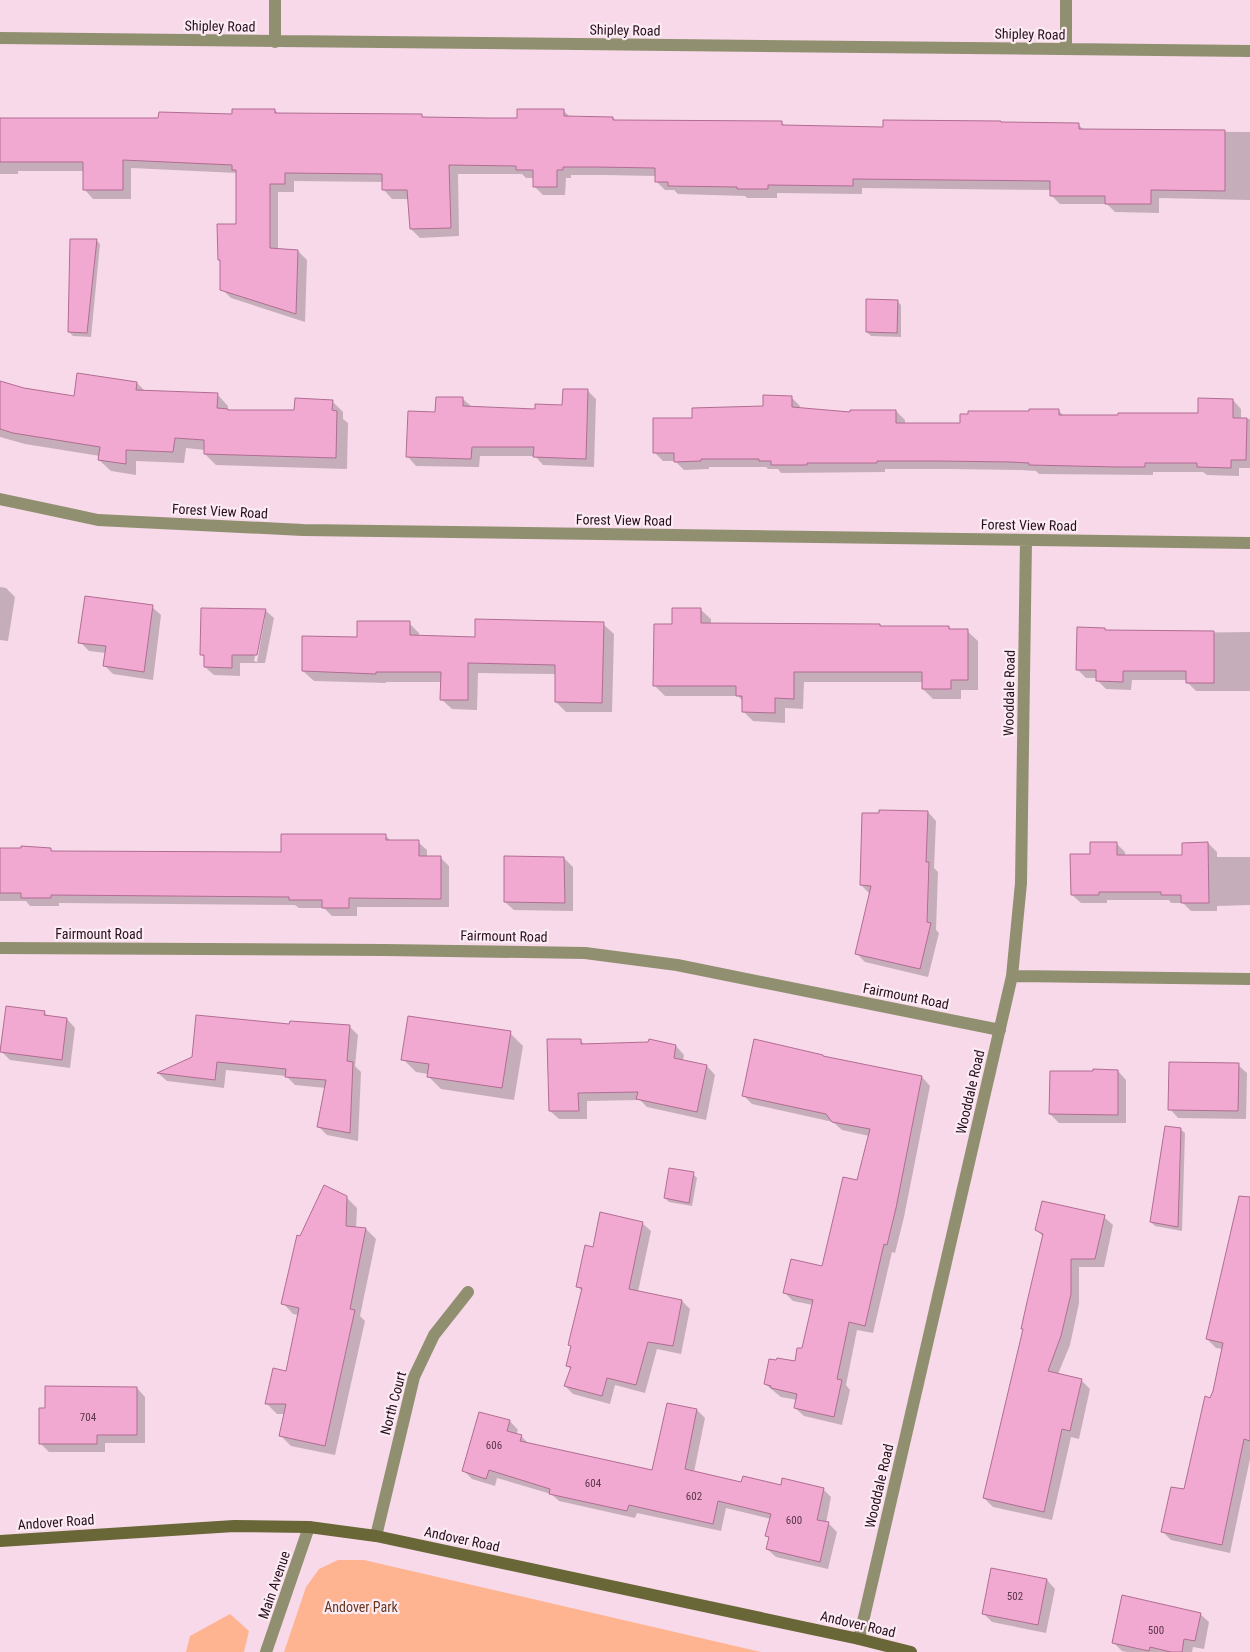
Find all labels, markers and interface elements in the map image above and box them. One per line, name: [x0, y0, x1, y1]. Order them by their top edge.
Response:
street label: Shipley Road: [184, 17, 256, 35]
street label: Shipley Road: [589, 21, 661, 39]
street label: Shipley Road: [994, 25, 1066, 43]
street label: Forest View Road: [172, 500, 268, 522]
street label: Forest View Road: [576, 511, 672, 529]
street label: Forest View Road: [981, 516, 1077, 534]
street label: Wooddale Road: [1000, 650, 1018, 736]
street label: Fairmount Road: [55, 926, 143, 942]
street label: Fairmount Road: [460, 927, 548, 945]
street label: Fairmount Road: [862, 980, 950, 1012]
street label: Wooddale Road: [953, 1048, 987, 1136]
street label: North Court: [377, 1370, 409, 1436]
house number: 704: [80, 1411, 97, 1424]
house number: 606: [486, 1439, 502, 1452]
street label: Wooddale Road: [862, 1442, 896, 1530]
house number: 604: [585, 1477, 602, 1490]
house number: 602: [686, 1490, 702, 1503]
street label: Andover Road: [17, 1511, 95, 1533]
house number: 600: [786, 1514, 802, 1527]
street label: Andover Road: [423, 1523, 501, 1555]
street label: Main Avenue: [255, 1549, 293, 1621]
house number: 502: [1007, 1590, 1023, 1603]
park label: Andover Park: [324, 1599, 399, 1615]
street label: Andover Road: [819, 1608, 897, 1640]
house number: 500: [1148, 1624, 1164, 1637]

